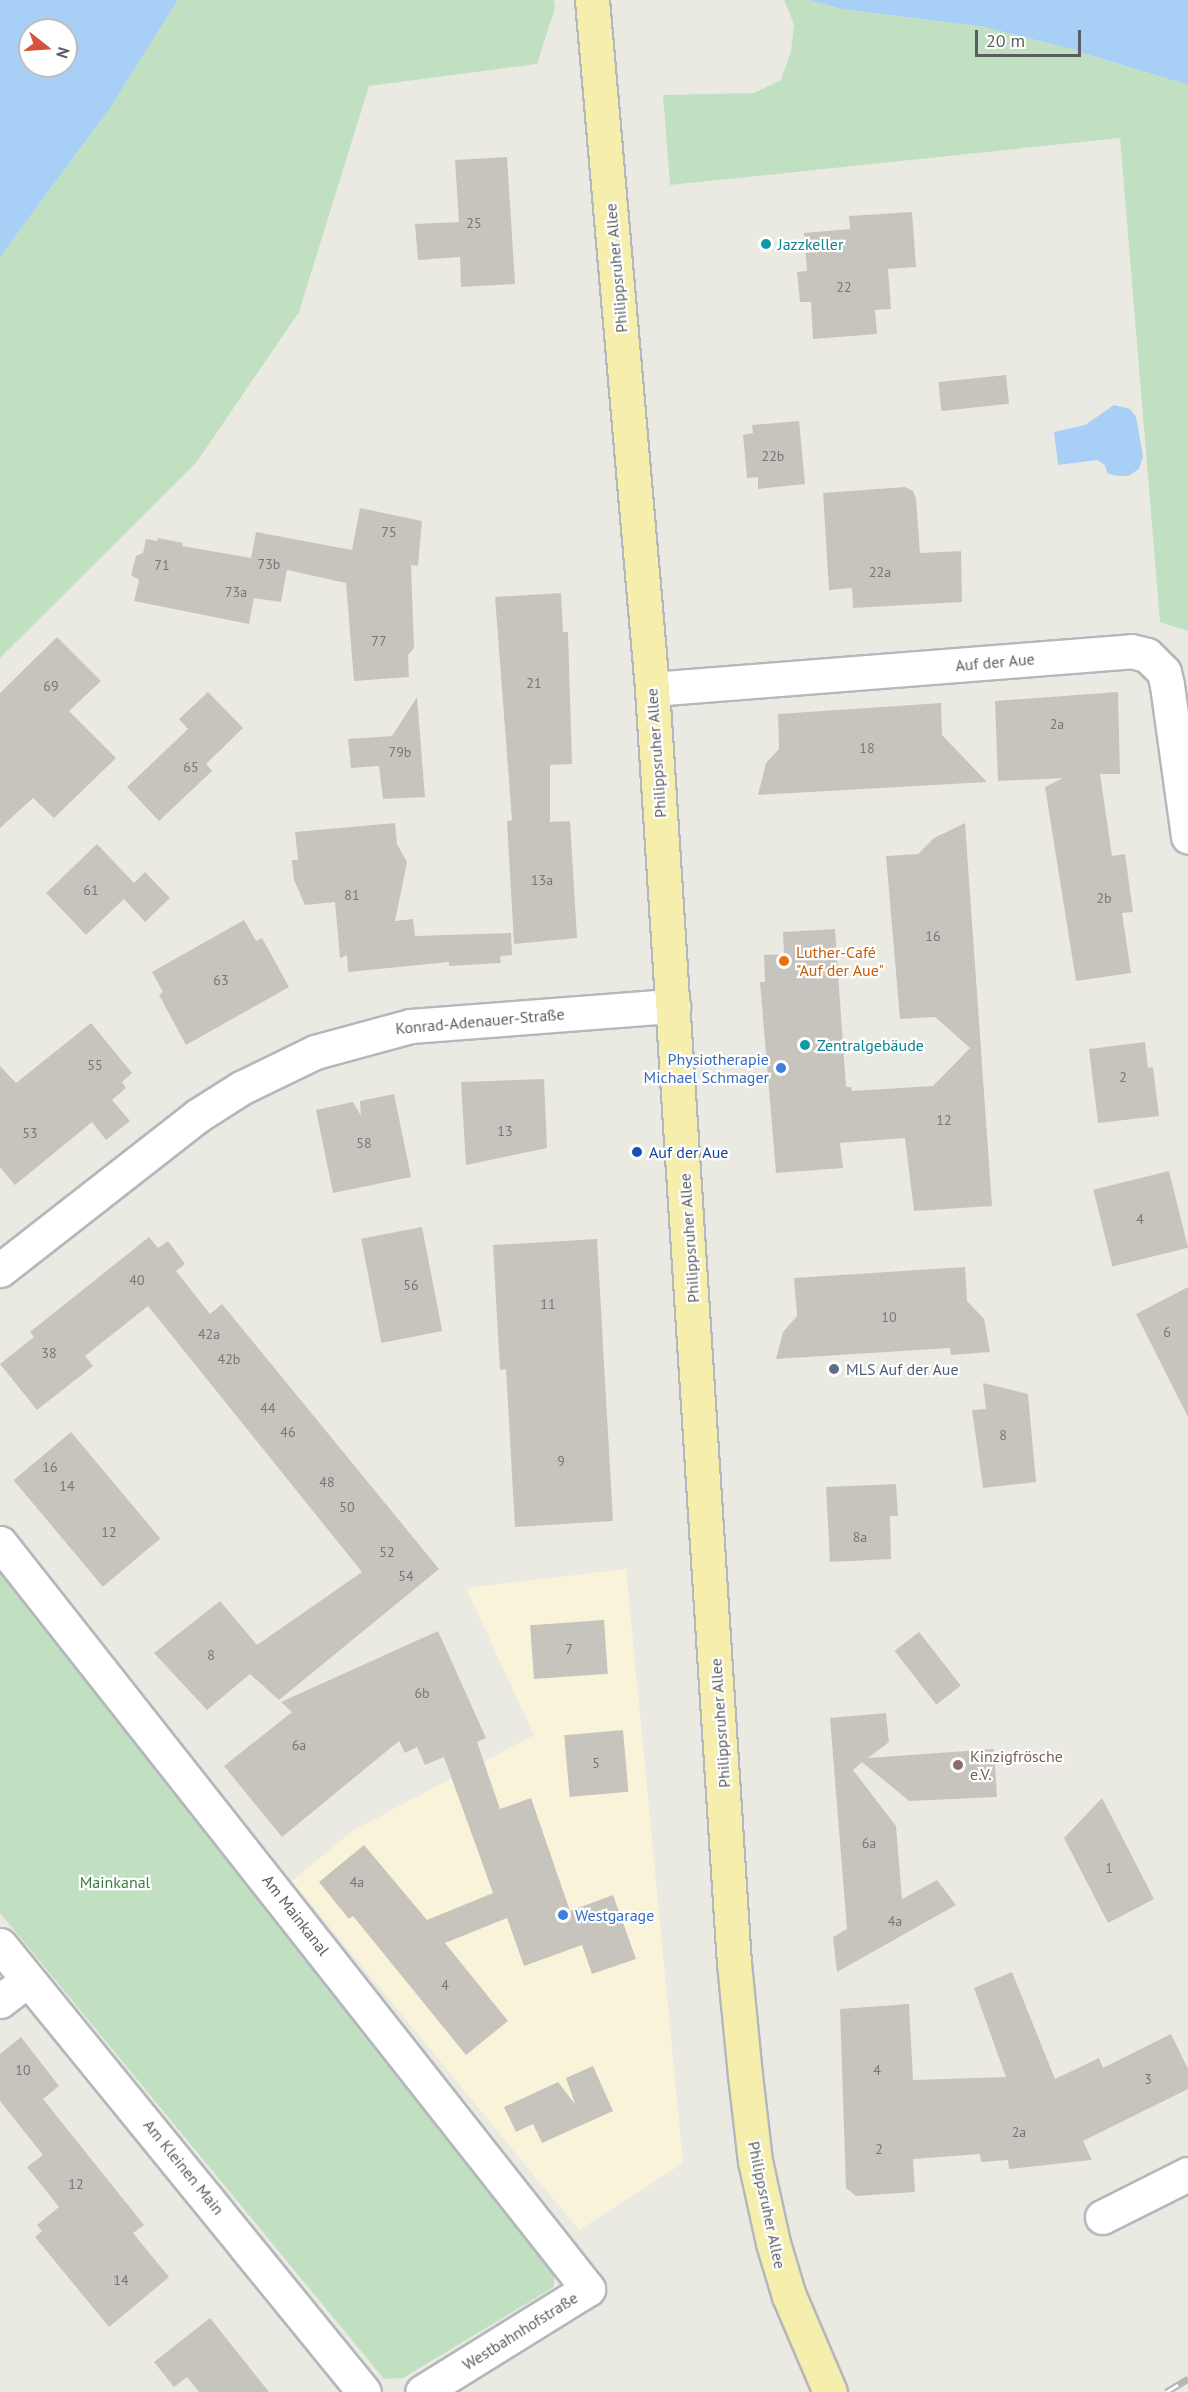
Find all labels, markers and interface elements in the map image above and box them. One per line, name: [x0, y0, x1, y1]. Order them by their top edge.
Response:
north arrow: [18, 18, 78, 78]
scale bar: [978, 18, 1084, 56]
text: 20 m: [986, 29, 1025, 52]
text: N: [52, 45, 74, 61]
street label: Philippsruher Allee: [601, 202, 631, 334]
house number: 25: [466, 215, 482, 231]
place label: Jazzkeller: [778, 234, 843, 254]
marker: Jazzkeller: [759, 237, 773, 251]
house number: 22: [836, 279, 852, 295]
house number: 22b: [762, 448, 784, 464]
house number: 75: [381, 524, 397, 540]
house number: 73b: [258, 556, 280, 572]
house number: 71: [154, 557, 170, 573]
house number: 22a: [869, 564, 891, 580]
house number: 73a: [225, 584, 247, 600]
house number: 77: [371, 633, 387, 649]
street label: Auf der Aue: [954, 649, 1036, 675]
house number: 21: [526, 675, 542, 691]
house number: 69: [43, 678, 59, 694]
street label: Philippsruher Allee: [642, 687, 670, 819]
house number: 2a: [1050, 716, 1064, 732]
house number: 18: [859, 740, 875, 756]
house number: 79b: [389, 744, 411, 760]
house number: 65: [183, 759, 199, 775]
house number: 13a: [531, 872, 553, 888]
house number: 61: [83, 882, 99, 898]
house number: 81: [344, 887, 360, 903]
house number: 2b: [1096, 890, 1112, 906]
house number: 16: [925, 928, 941, 944]
place label: Luther-Café "Auf der Aue": [796, 942, 884, 980]
marker: Luther-Café "Auf der Aue": [777, 954, 791, 968]
house number: 63: [213, 972, 229, 988]
street label: Konrad-Adenauer-Straße: [395, 1004, 565, 1038]
place label: Zentralgebäude: [817, 1035, 924, 1055]
marker: Zentralgebäude: [798, 1038, 812, 1052]
place label: Physiotherapie Michael Schmager: [644, 1049, 769, 1087]
house number: 55: [87, 1057, 103, 1073]
marker: Physiotherapie Michael Schmager: [774, 1061, 788, 1075]
house number: 2: [1119, 1069, 1127, 1085]
house number: 12: [936, 1112, 952, 1128]
house number: 13: [497, 1123, 513, 1139]
house number: 53: [22, 1125, 38, 1141]
house number: 58: [356, 1135, 372, 1151]
place label: Auf der Aue: [649, 1142, 729, 1162]
marker: Auf der Aue: [630, 1145, 644, 1159]
street label: Philippsruher Allee: [675, 1172, 703, 1304]
house number: 4: [1136, 1211, 1144, 1227]
house number: 40: [129, 1272, 145, 1288]
house number: 56: [403, 1277, 419, 1293]
house number: 11: [540, 1296, 556, 1312]
house number: 10: [881, 1309, 897, 1325]
house number: 6: [1163, 1324, 1171, 1340]
house number: 42a: [198, 1326, 220, 1342]
house number: 38: [41, 1345, 57, 1361]
house number: 42b: [218, 1351, 240, 1367]
place label: MLS Auf der Aue: [846, 1359, 960, 1379]
marker: MLS Auf der Aue: [827, 1362, 841, 1376]
house number: 44: [260, 1400, 276, 1416]
house number: 46: [280, 1424, 296, 1440]
house number: 8: [999, 1427, 1007, 1443]
house number: 9: [557, 1453, 565, 1469]
house number: 16: [42, 1459, 58, 1475]
house number: 48: [319, 1474, 335, 1490]
house number: 14: [59, 1478, 75, 1494]
house number: 50: [339, 1499, 355, 1515]
house number: 12: [101, 1524, 117, 1540]
house number: 8a: [853, 1529, 867, 1545]
house number: 52: [379, 1544, 395, 1560]
house number: 54: [398, 1568, 414, 1584]
house number: 7: [565, 1641, 573, 1657]
house number: 8: [207, 1647, 215, 1663]
street label: Philippsruher Allee: [706, 1657, 734, 1789]
house number: 6b: [414, 1685, 430, 1701]
house number: 6a: [292, 1737, 306, 1753]
place label: Kinzigfrösche e.V.: [970, 1746, 1063, 1784]
house number: 5: [592, 1755, 600, 1771]
marker: Kinzigfrösche e.V.: [951, 1758, 965, 1772]
house number: 6a: [862, 1835, 876, 1851]
house number: 1: [1105, 1860, 1113, 1876]
street label: Am Mainkanal: [259, 1871, 333, 1959]
park label: Mainkanal: [80, 1872, 150, 1892]
house number: 4a: [350, 1874, 364, 1890]
place label: Westgarage: [575, 1905, 654, 1925]
marker: Westgarage: [556, 1908, 570, 1922]
house number: 4a: [888, 1913, 902, 1929]
house number: 4: [441, 1977, 449, 1993]
house number: 10: [15, 2062, 31, 2078]
house number: 4: [873, 2062, 881, 2078]
house number: 3: [1144, 2071, 1152, 2087]
street label: Am Kleinen Main: [140, 2115, 228, 2219]
house number: 2a: [1012, 2124, 1026, 2140]
street label: Philippsruher Allee: [744, 2139, 790, 2271]
house number: 2: [875, 2141, 883, 2157]
house number: 12: [68, 2176, 84, 2192]
house number: 14: [113, 2272, 129, 2288]
street label: Westbahnhofstraße: [459, 2288, 581, 2374]

